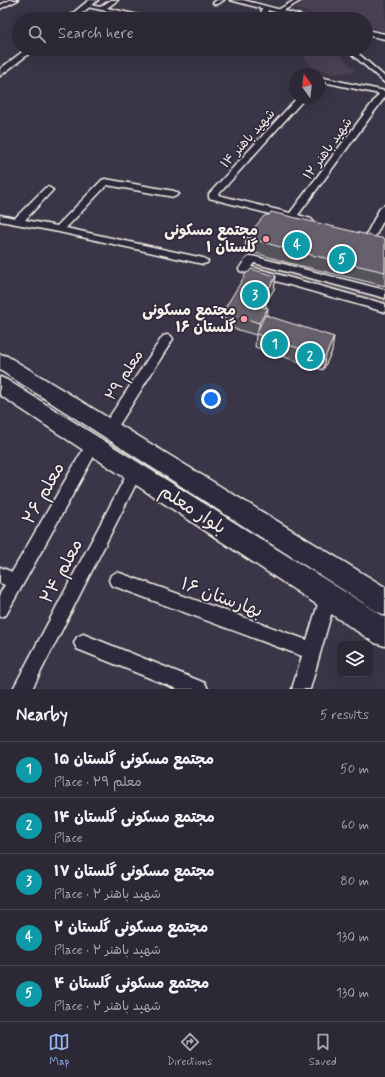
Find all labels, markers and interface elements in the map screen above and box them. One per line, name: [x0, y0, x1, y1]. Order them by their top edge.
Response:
search box: [12, 12, 373, 56]
icon: search: [26, 23, 48, 45]
text: Search here: [58, 24, 134, 44]
north arrow: [289, 68, 325, 104]
street label: شهید باهنر ۱۴: [217, 106, 279, 172]
street label: شهید باهنر ۱۲: [300, 114, 357, 183]
place label: مجتمع مسکونی گلستان ۱: [164, 221, 258, 258]
pin: 4: [284, 230, 310, 260]
marker: مجتمع مسکونی گلستان ۱: [261, 234, 271, 244]
pin: 5: [329, 244, 355, 274]
pin: 3: [242, 280, 268, 310]
place label: مجتمع مسکونی گلستان ۱۶: [142, 301, 236, 338]
marker: مجتمع مسکونی گلستان ۱۶: [239, 314, 249, 324]
pin: 1: [262, 329, 288, 359]
pin: 2: [297, 341, 323, 371]
street label: معلم ۲۹: [101, 346, 149, 405]
your location: [201, 389, 221, 409]
street label: معلم ۲۶: [17, 458, 72, 529]
street label: بلوار معلم: [154, 479, 230, 541]
street label: معلم ۲۴: [35, 535, 90, 608]
street label: بهارستان ۱۶: [177, 572, 266, 624]
map controls: [337, 641, 373, 677]
button: layers: [337, 641, 373, 677]
text: Nearby: [16, 704, 68, 726]
text: 5 results: [320, 707, 369, 724]
text: مجتمع مسکونی گلستان ۱۵: [54, 750, 214, 770]
text: 1: [26, 761, 32, 778]
text: 50 m: [340, 761, 369, 778]
text: Place · معلم ۲۹: [54, 774, 142, 791]
text: مجتمع مسکونی گلستان ۱۴: [54, 808, 215, 828]
text: 2: [26, 817, 32, 834]
text: 60 m: [341, 817, 369, 834]
text: Place: [54, 830, 83, 847]
text: مجتمع مسکونی گلستان ۱۷: [54, 862, 215, 882]
text: 3: [26, 873, 32, 890]
text: 80 m: [340, 873, 369, 890]
text: Place · شهید باهنر ۲: [54, 886, 161, 903]
text: مجتمع مسکونی گلستان ۲: [54, 918, 208, 938]
text: 4: [25, 929, 33, 946]
text: 130 m: [336, 929, 369, 946]
text: Place · شهید باهنر ۲: [54, 942, 161, 959]
text: مجتمع مسکونی گلستان ۴: [54, 974, 209, 994]
text: 5: [25, 985, 33, 1002]
text: 130 m: [336, 985, 369, 1002]
text: Place · شهید باهنر ۲: [54, 998, 161, 1015]
tab: Map: [48, 1031, 70, 1069]
tab: Directions: [167, 1031, 212, 1069]
tab: Saved: [309, 1031, 337, 1069]

